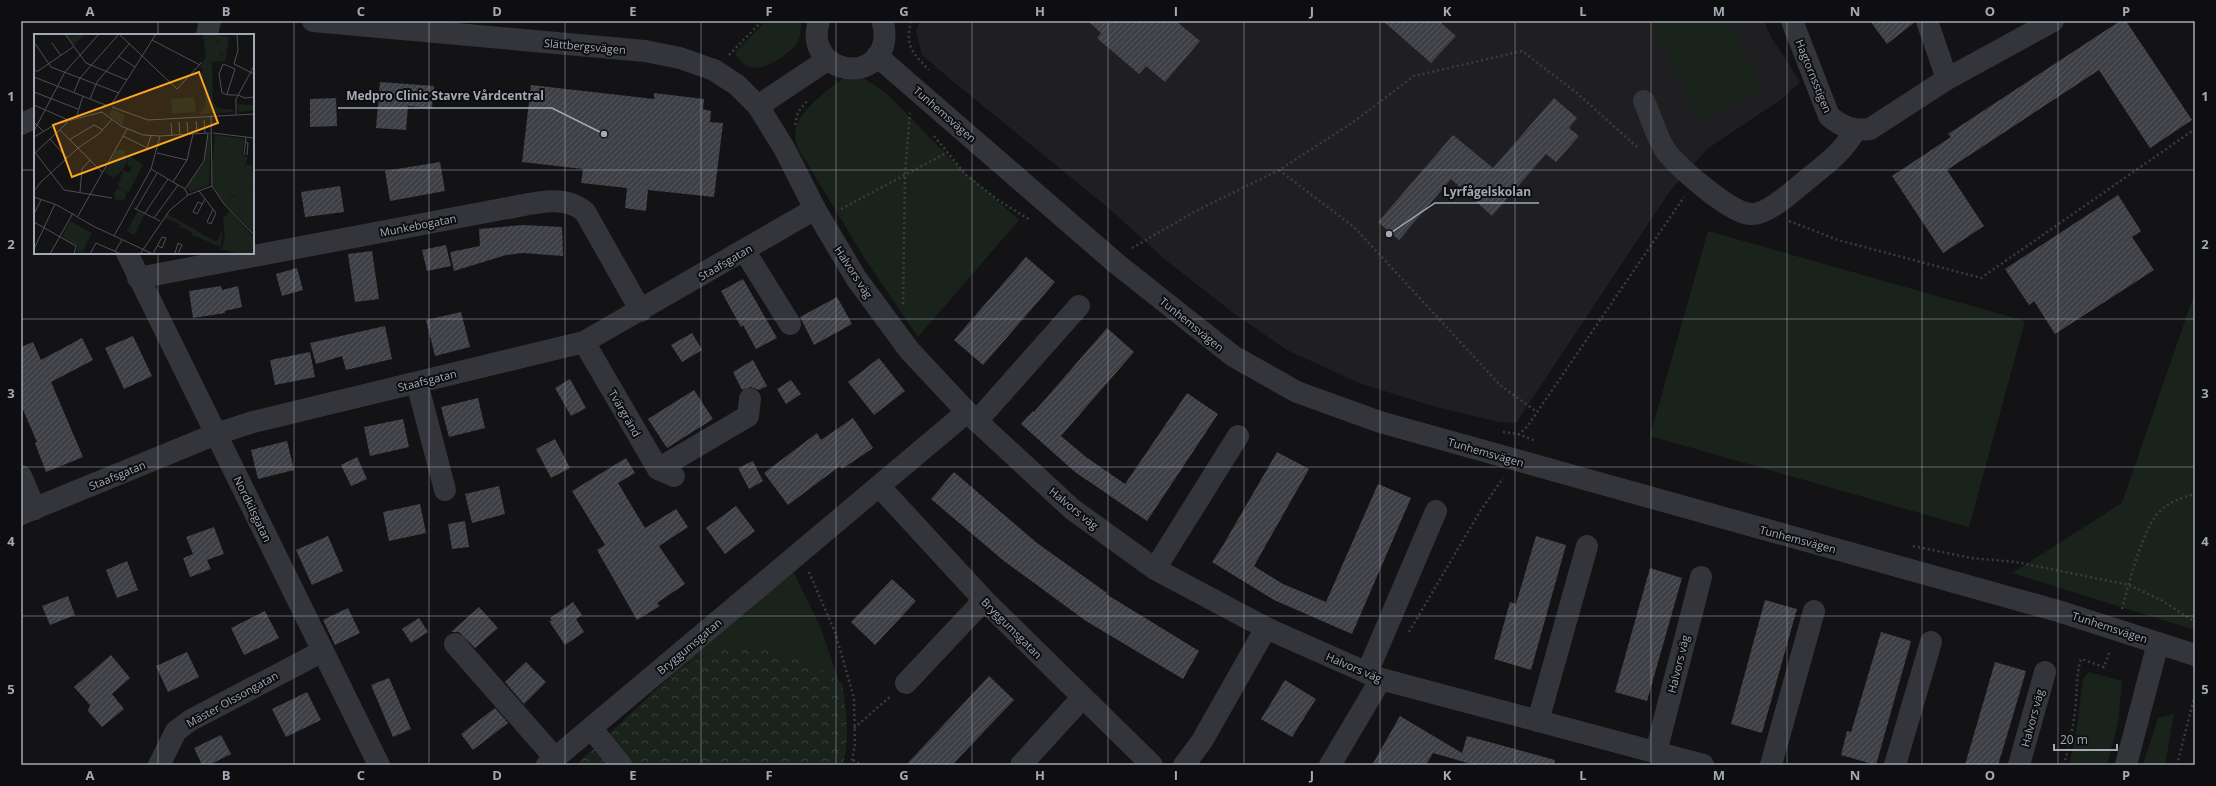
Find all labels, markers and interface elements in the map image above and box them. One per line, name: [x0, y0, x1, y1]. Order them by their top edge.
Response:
text: A: [86, 2, 95, 20]
text: B: [222, 2, 231, 20]
text: C: [357, 2, 365, 20]
text: D: [492, 2, 502, 20]
text: E: [629, 2, 637, 20]
text: F: [765, 2, 773, 20]
text: G: [899, 2, 909, 20]
text: H: [1035, 2, 1045, 20]
text: I: [1174, 2, 1178, 20]
text: J: [1309, 2, 1314, 20]
text: K: [1443, 2, 1452, 20]
text: L: [1579, 2, 1587, 20]
text: M: [1713, 2, 1725, 20]
text: N: [1850, 2, 1860, 20]
text: O: [1985, 2, 1995, 20]
text: P: [2122, 2, 2130, 20]
inset map: [34, 34, 254, 254]
street label: Slättbergsvägen: [544, 35, 626, 57]
street label: Hagtornsstigen: [1792, 37, 1836, 115]
street label: Tunhemsvägen: [910, 83, 980, 145]
callout: Medpro Clinic Stavre Vårdcentral: [338, 84, 552, 108]
text: 1: [7, 87, 15, 105]
text: Medpro Clinic Stavre Vårdcentral: [346, 87, 544, 104]
text: 1: [2201, 87, 2209, 105]
callout: Lyrfågelskolan: [1435, 179, 1539, 203]
text: Lyrfågelskolan: [1443, 183, 1531, 200]
street label: Munkebogatan: [379, 210, 457, 240]
text: 2: [7, 235, 15, 253]
text: 2: [2201, 235, 2209, 253]
street label: Staafsgatan: [695, 241, 755, 283]
street label: Halvors väg: [832, 243, 876, 301]
street label: Tunhemsvägen: [1157, 294, 1227, 354]
street label: Staafsgatan: [396, 365, 458, 395]
text: 3: [7, 384, 15, 402]
text: 3: [2201, 384, 2209, 402]
street label: Tvärgränd: [605, 387, 645, 439]
street label: Tunhemsvägen: [1446, 434, 1526, 470]
street label: Staafsgatan: [86, 457, 148, 493]
street label: Nordkilsgatan: [231, 474, 275, 544]
street label: Halvors väg: [1046, 484, 1102, 532]
street label: Tunhemsvägen: [1758, 522, 1838, 556]
text: 4: [7, 532, 15, 550]
text: 4: [2201, 532, 2209, 550]
street label: Bryggumsgatan: [978, 594, 1046, 662]
street label: Tunhemsvägen: [2070, 608, 2150, 646]
street label: Bryggumsgatan: [654, 615, 724, 677]
street label: Halvors väg: [1664, 633, 1692, 695]
street label: Halvors väg: [1324, 649, 1384, 685]
street label: Mäster Olssongatan: [183, 668, 281, 730]
text: 5: [7, 680, 15, 698]
text: 5: [2201, 680, 2209, 698]
street label: Halvors väg: [2017, 687, 2047, 749]
scale bar: [2054, 726, 2117, 752]
text: 20 m: [2060, 731, 2088, 748]
text: A: [86, 766, 95, 784]
text: B: [222, 766, 231, 784]
text: C: [357, 766, 365, 784]
text: D: [492, 766, 502, 784]
text: E: [629, 766, 637, 784]
text: F: [765, 766, 773, 784]
text: G: [899, 766, 909, 784]
text: H: [1035, 766, 1045, 784]
text: I: [1174, 766, 1178, 784]
text: J: [1309, 766, 1314, 784]
text: K: [1443, 766, 1452, 784]
text: L: [1579, 766, 1587, 784]
text: M: [1713, 766, 1725, 784]
text: N: [1850, 766, 1860, 784]
text: O: [1985, 766, 1995, 784]
text: P: [2122, 766, 2130, 784]

